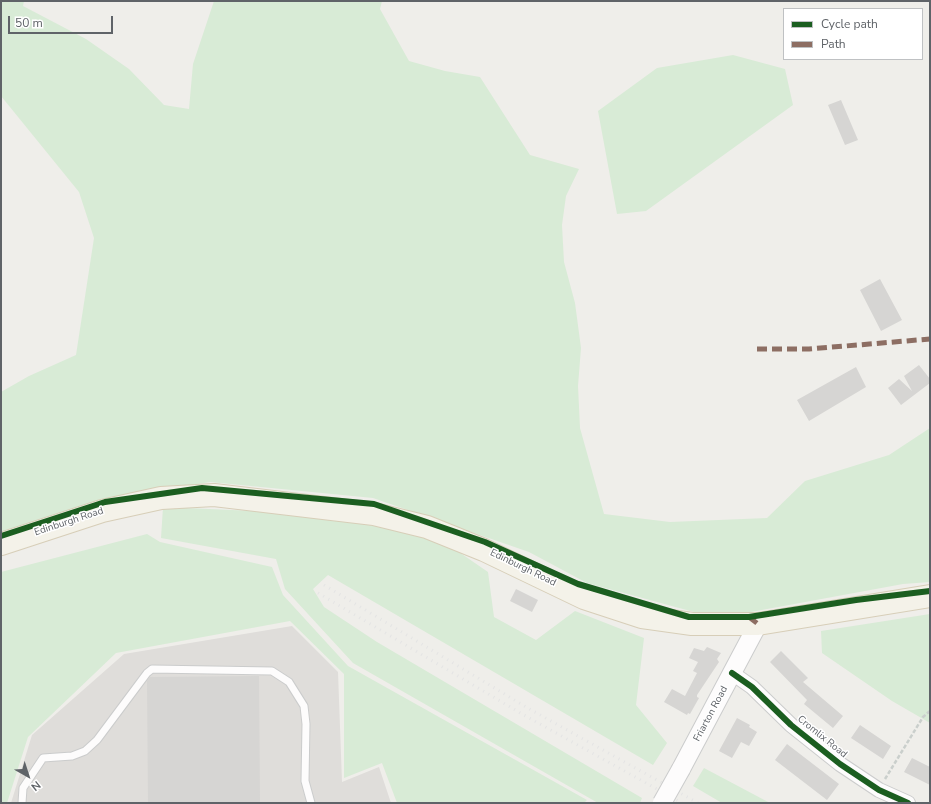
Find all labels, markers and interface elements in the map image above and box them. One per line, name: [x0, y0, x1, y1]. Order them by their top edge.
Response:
scale bar: [10, 8, 115, 34]
legend: [783, 8, 923, 60]
text: 50 m: [15, 15, 43, 31]
text: Cycle path: [821, 16, 878, 32]
text: Path: [821, 36, 846, 52]
street label: Edinburgh Road: [33, 505, 105, 539]
street label: Edinburgh Road: [488, 547, 558, 589]
street label: Friarton Road: [691, 684, 731, 744]
street label: Cromlix Road: [795, 713, 849, 761]
north arrow: [8, 756, 48, 796]
text: N: [28, 777, 44, 794]

